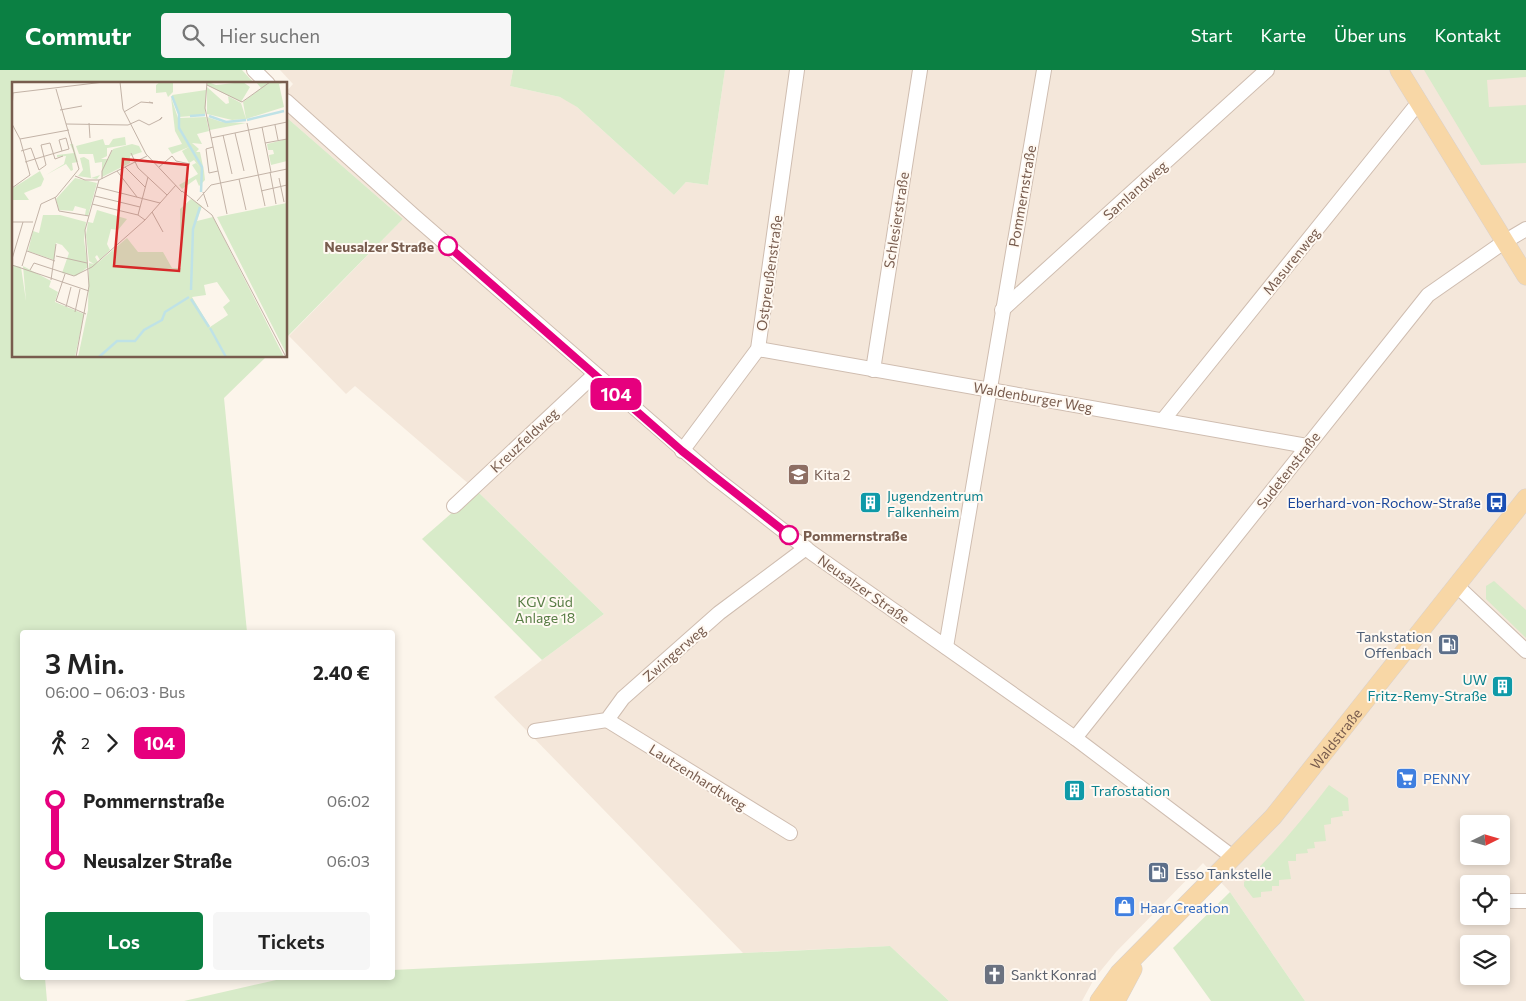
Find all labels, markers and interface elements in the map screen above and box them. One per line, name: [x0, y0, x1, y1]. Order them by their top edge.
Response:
search box: [161, 13, 511, 58]
text: Commutr: [25, 21, 131, 50]
icon: search: [179, 21, 207, 49]
text: Hier suchen: [219, 24, 320, 47]
text: Start: [1191, 24, 1233, 46]
text: Karte: [1261, 24, 1306, 46]
text: Über uns: [1334, 24, 1407, 46]
text: Kontakt: [1435, 24, 1501, 46]
inset map: [12, 82, 288, 358]
street label: Pommernstraße: [1005, 144, 1039, 248]
street label: Samlandweg: [1099, 156, 1171, 223]
street label: Schlesierstraße: [880, 171, 912, 269]
street label: Ostpreußenstraße: [752, 214, 786, 332]
street label: Masurenweg: [1259, 224, 1323, 298]
marker: Neusalzer Straße: [438, 236, 458, 256]
place label: Neusalzer Straße: [324, 238, 434, 255]
line badge: 104: [587, 378, 645, 410]
street label: Waldenburger Weg: [972, 378, 1094, 416]
text: 104: [600, 383, 632, 405]
street label: Kreuzfeldweg: [486, 404, 562, 476]
street label: Sudetenstraße: [1253, 428, 1323, 512]
school or university icon: Kita 2: [786, 462, 810, 486]
place label: Kita 2: [814, 466, 851, 483]
place label: Jugendzentrum Falkenheim: [887, 487, 984, 520]
bus stop icon: Eberhard-von-Rochow-Straße: [1485, 490, 1509, 514]
building icon: Jugendzentrum Falkenheim: [859, 491, 883, 515]
place label: Eberhard-von-Rochow-Straße: [1288, 494, 1481, 511]
marker: Pommernstraße: [779, 525, 799, 545]
place label: Pommernstraße: [803, 527, 907, 544]
street label: Neusalzer Straße: [815, 551, 913, 627]
park label: KGV Süd Anlage 18: [515, 593, 575, 626]
street label: Zwingerweg: [639, 621, 709, 685]
place label: Tankstation Offenbach: [1356, 628, 1432, 661]
fuel station icon: Tankstation Offenbach: [1436, 632, 1460, 656]
text: 3 Min.: [45, 646, 124, 680]
text: 2.40 €: [313, 661, 370, 684]
place label: UW Fritz-Remy-Straße: [1367, 671, 1487, 704]
building icon: UW Fritz-Remy-Straße: [1491, 675, 1515, 699]
text: 06:00 – 06:03 · Bus: [45, 682, 185, 701]
street label: Waldstraße: [1306, 704, 1365, 772]
icon: walk: [45, 729, 73, 757]
icon: forward: [98, 729, 126, 757]
text: 104: [144, 732, 175, 754]
text: 2: [81, 733, 90, 752]
street label: Lautzenhardtweg: [646, 740, 750, 814]
supermarket icon: PENNY: [1395, 766, 1419, 790]
place label: PENNY: [1423, 770, 1470, 787]
building icon: Trafostation: [1063, 778, 1087, 802]
place label: Trafostation: [1091, 782, 1170, 799]
text: Pommernstraße: [83, 789, 224, 812]
text: 06:02: [327, 791, 370, 810]
north arrow: [1460, 815, 1510, 865]
map controls: [1460, 815, 1510, 985]
text: Neusalzer Straße: [83, 849, 232, 872]
text: 06:03: [327, 851, 370, 870]
fuel station icon: Esso Tankstelle: [1147, 861, 1171, 885]
place label: Esso Tankstelle: [1175, 865, 1272, 882]
button: locate: [1460, 875, 1510, 925]
shop icon: Haar Creation: [1112, 895, 1136, 919]
place label: Haar Creation: [1140, 899, 1229, 916]
button: Los: [45, 912, 203, 970]
button: Tickets: [213, 912, 370, 970]
button: layers: [1460, 935, 1510, 985]
church icon: Sankt Konrad: [983, 962, 1007, 986]
place label: Sankt Konrad: [1011, 966, 1097, 983]

